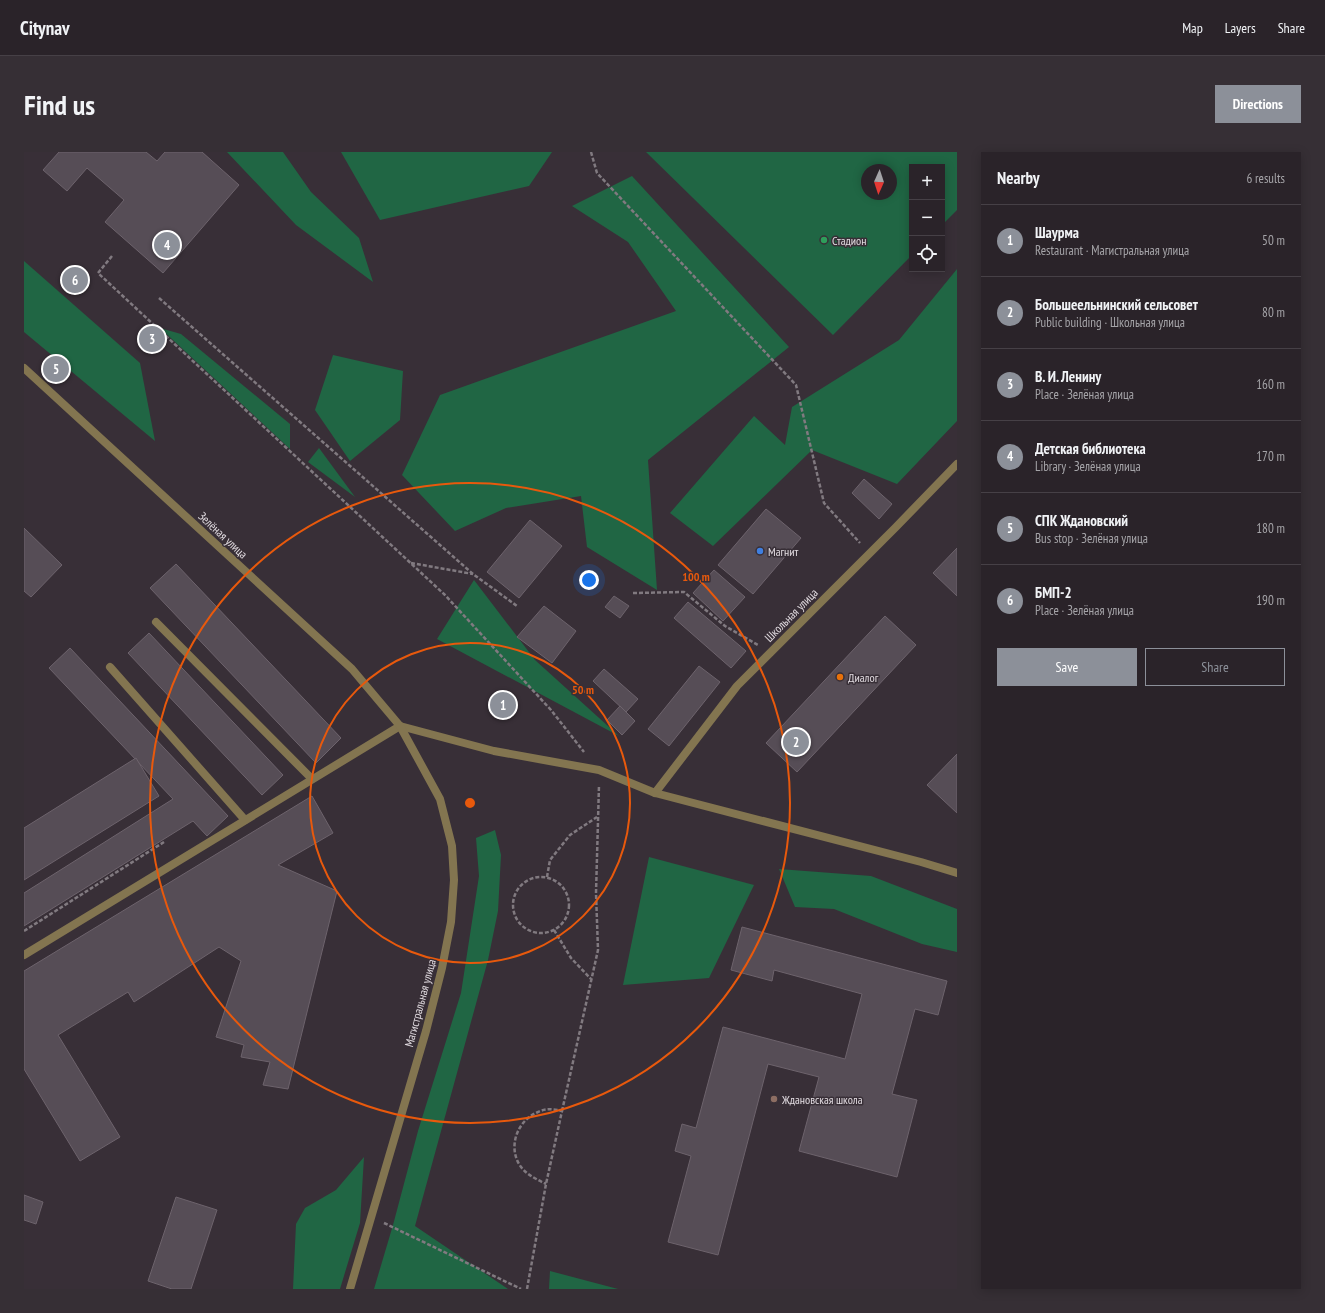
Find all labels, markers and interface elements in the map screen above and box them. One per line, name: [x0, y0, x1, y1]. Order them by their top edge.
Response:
text: Citynav: [20, 16, 70, 40]
text: Map: [1182, 19, 1203, 37]
text: Layers: [1225, 19, 1256, 37]
text: Share: [1278, 19, 1305, 37]
button: Directions: [1215, 85, 1301, 123]
text: Find us: [24, 86, 95, 123]
north arrow: [861, 164, 897, 200]
map controls: [909, 164, 945, 272]
button: +: [909, 164, 945, 200]
text: Nearby: [997, 167, 1040, 189]
text: 6 results: [1246, 170, 1285, 187]
button: −: [909, 200, 945, 236]
text: Шаурма: [1035, 223, 1079, 242]
pin: 4: [154, 230, 180, 260]
text: 1: [1007, 232, 1013, 249]
text: 50 m: [1262, 232, 1285, 249]
place label: Стадион: [832, 233, 866, 248]
marker: Стадион: [819, 235, 829, 245]
button: locate: [909, 236, 945, 272]
text: Restaurant · Магистральная улица: [1035, 242, 1189, 259]
pin: 6: [62, 265, 88, 295]
text: Большеельнинский сельсовет: [1035, 295, 1198, 314]
text: 2: [1007, 304, 1013, 321]
text: 80 m: [1262, 304, 1285, 321]
text: Public building · Школьная улица: [1035, 314, 1185, 331]
pin: 3: [139, 324, 165, 354]
pin: 5: [43, 354, 69, 384]
text: В. И. Ленину: [1035, 367, 1101, 386]
text: 3: [1007, 376, 1013, 393]
text: 160 m: [1256, 376, 1285, 393]
text: Place · Зелёная улица: [1035, 386, 1134, 403]
text: Детская библиотека: [1035, 439, 1146, 458]
text: 4: [1007, 448, 1013, 465]
text: 170 m: [1256, 448, 1285, 465]
text: Library · Зелёная улица: [1035, 458, 1141, 475]
street label: Зелёная улица: [195, 509, 251, 562]
text: СПК Ждановский: [1035, 511, 1128, 530]
text: 5: [1007, 520, 1013, 537]
text: 180 m: [1256, 520, 1285, 537]
text: Bus stop · Зелёная улица: [1035, 530, 1148, 547]
place label: Магнит: [768, 544, 798, 559]
marker: Магнит: [755, 546, 765, 556]
text: 100 m: [682, 569, 710, 584]
your location: [579, 570, 599, 590]
text: БМП-2: [1035, 583, 1072, 602]
street label: Школьная улица: [761, 585, 821, 645]
text: 6: [1007, 592, 1013, 609]
text: 190 m: [1256, 592, 1285, 609]
text: Place · Зелёная улица: [1035, 602, 1134, 619]
button: Save: [997, 648, 1137, 686]
button: Share: [1145, 648, 1285, 686]
place label: Диалог: [848, 670, 879, 685]
marker: Диалог: [835, 672, 845, 682]
text: 50 m: [572, 682, 594, 697]
pin: 1: [490, 690, 516, 720]
pin: 2: [783, 727, 809, 757]
centre of rings: [463, 796, 477, 810]
street label: Магистральная улица: [401, 957, 439, 1049]
place label: Ждановская школа: [781, 1092, 863, 1107]
marker: Ждановская школа: [769, 1094, 779, 1104]

